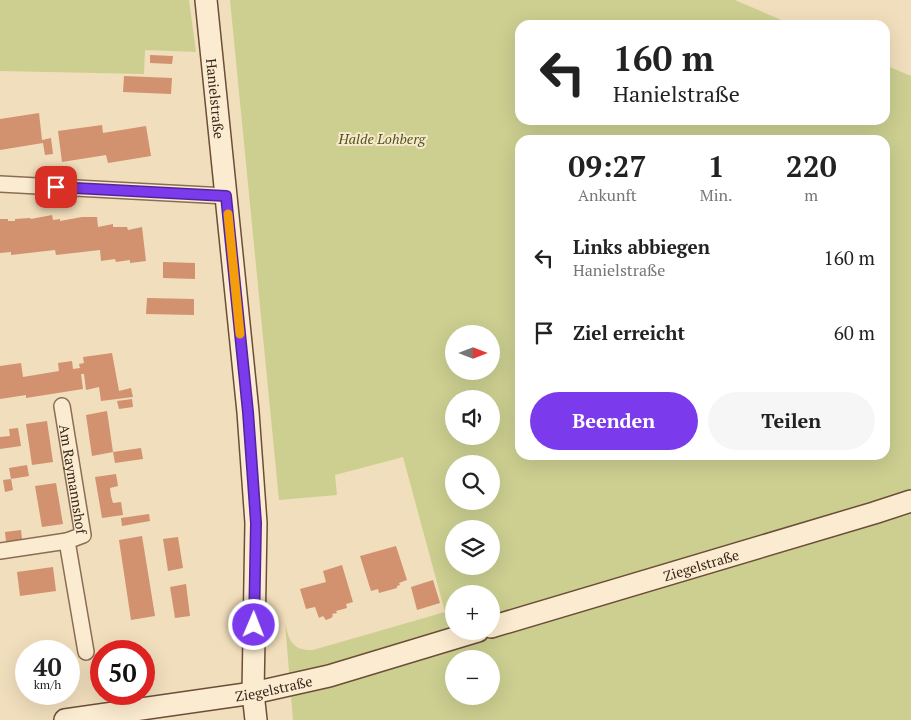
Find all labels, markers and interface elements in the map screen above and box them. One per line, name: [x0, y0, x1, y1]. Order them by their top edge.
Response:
text: 160 m: [613, 35, 714, 81]
icon: left: [530, 40, 595, 105]
street label: Hanielstraße: [202, 57, 230, 140]
text: Hanielstraße: [613, 79, 740, 108]
park label: Halde Lohberg: [338, 129, 427, 148]
text: 09:27: [568, 146, 646, 186]
text: 1: [708, 146, 725, 186]
text: 220: [786, 146, 837, 186]
pin: [35, 166, 77, 208]
icon: arrive: [42, 173, 70, 201]
text: Ankunft: [578, 184, 637, 206]
text: Min.: [700, 184, 732, 206]
text: m: [804, 184, 818, 206]
text: Links abbiegen: [573, 234, 710, 259]
icon: left: [530, 244, 558, 272]
text: 160 m: [824, 245, 875, 270]
text: Hanielstraße: [573, 259, 665, 281]
icon: arrive: [530, 319, 558, 347]
text: Ziel erreicht: [573, 320, 685, 345]
text: 60 m: [834, 320, 875, 345]
north arrow: [445, 325, 500, 380]
map controls: [445, 325, 500, 705]
button: sound: [445, 390, 500, 445]
button: Beenden: [530, 392, 698, 450]
button: Teilen: [708, 392, 875, 450]
street label: Am Raymannshof: [56, 423, 92, 536]
button: search: [445, 455, 500, 510]
button: layers: [445, 520, 500, 575]
street label: Ziegelstraße: [661, 544, 741, 585]
button: +: [445, 585, 500, 640]
position arrow: [227, 598, 279, 650]
speed limit sign: 50: [90, 640, 155, 705]
text: 40: [33, 650, 62, 683]
button: −: [445, 650, 500, 705]
street label: Ziegelstraße: [234, 671, 314, 705]
text: km/h: [34, 677, 61, 692]

